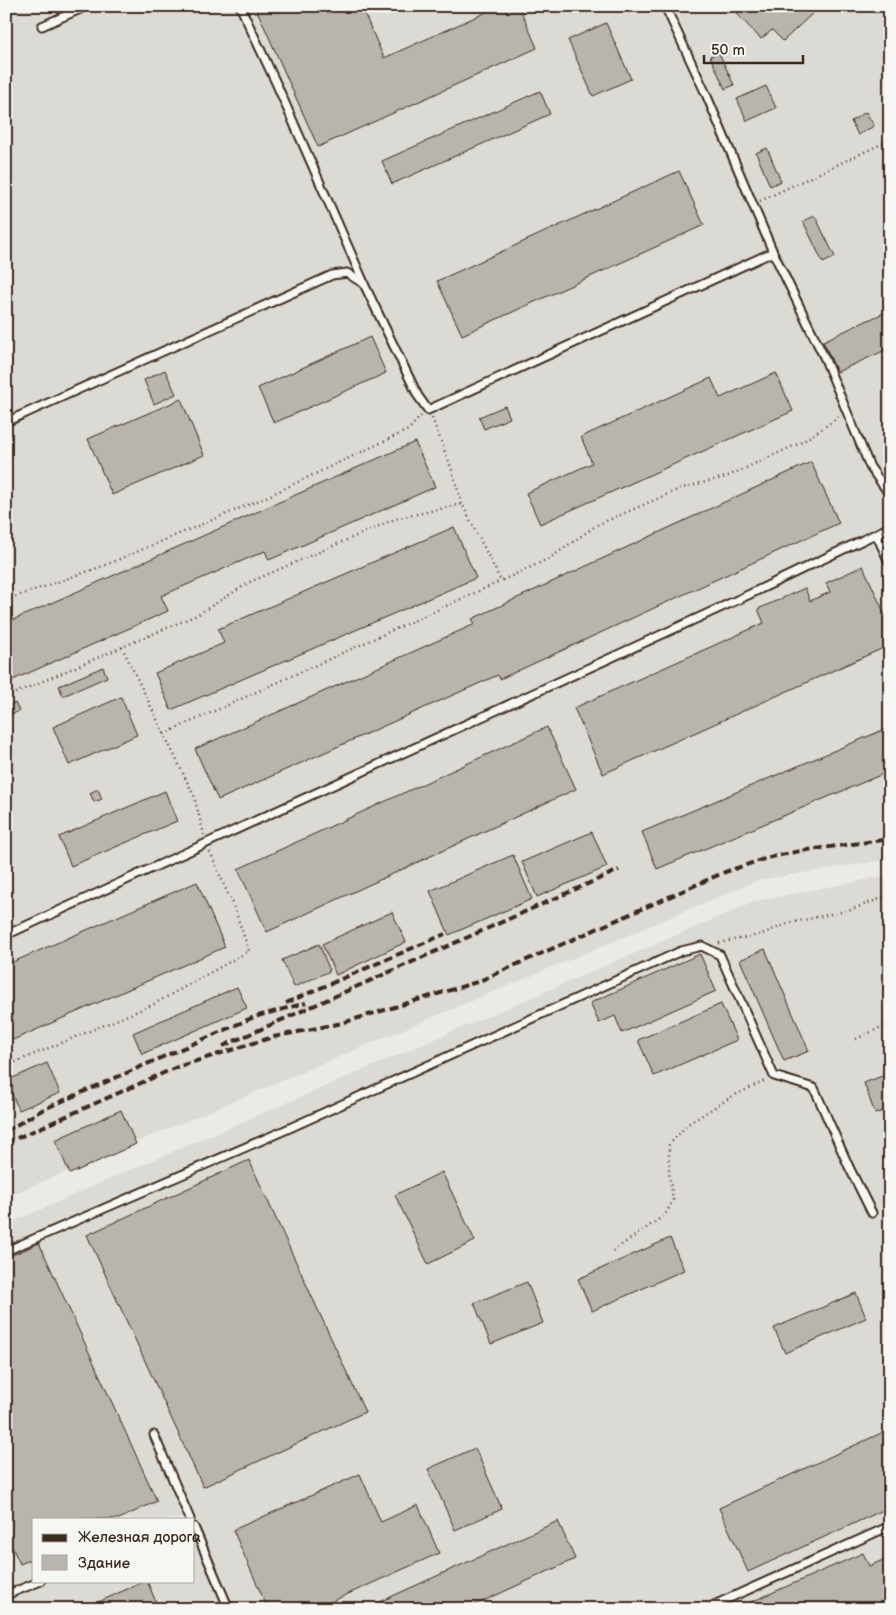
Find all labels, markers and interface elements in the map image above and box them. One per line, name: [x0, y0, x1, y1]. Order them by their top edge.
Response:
scale bar: [704, 32, 802, 64]
text: 50 m: [711, 41, 745, 60]
legend: [32, 1518, 195, 1582]
text: Железная дорога: [78, 1528, 201, 1547]
text: Здание: [78, 1554, 130, 1573]

